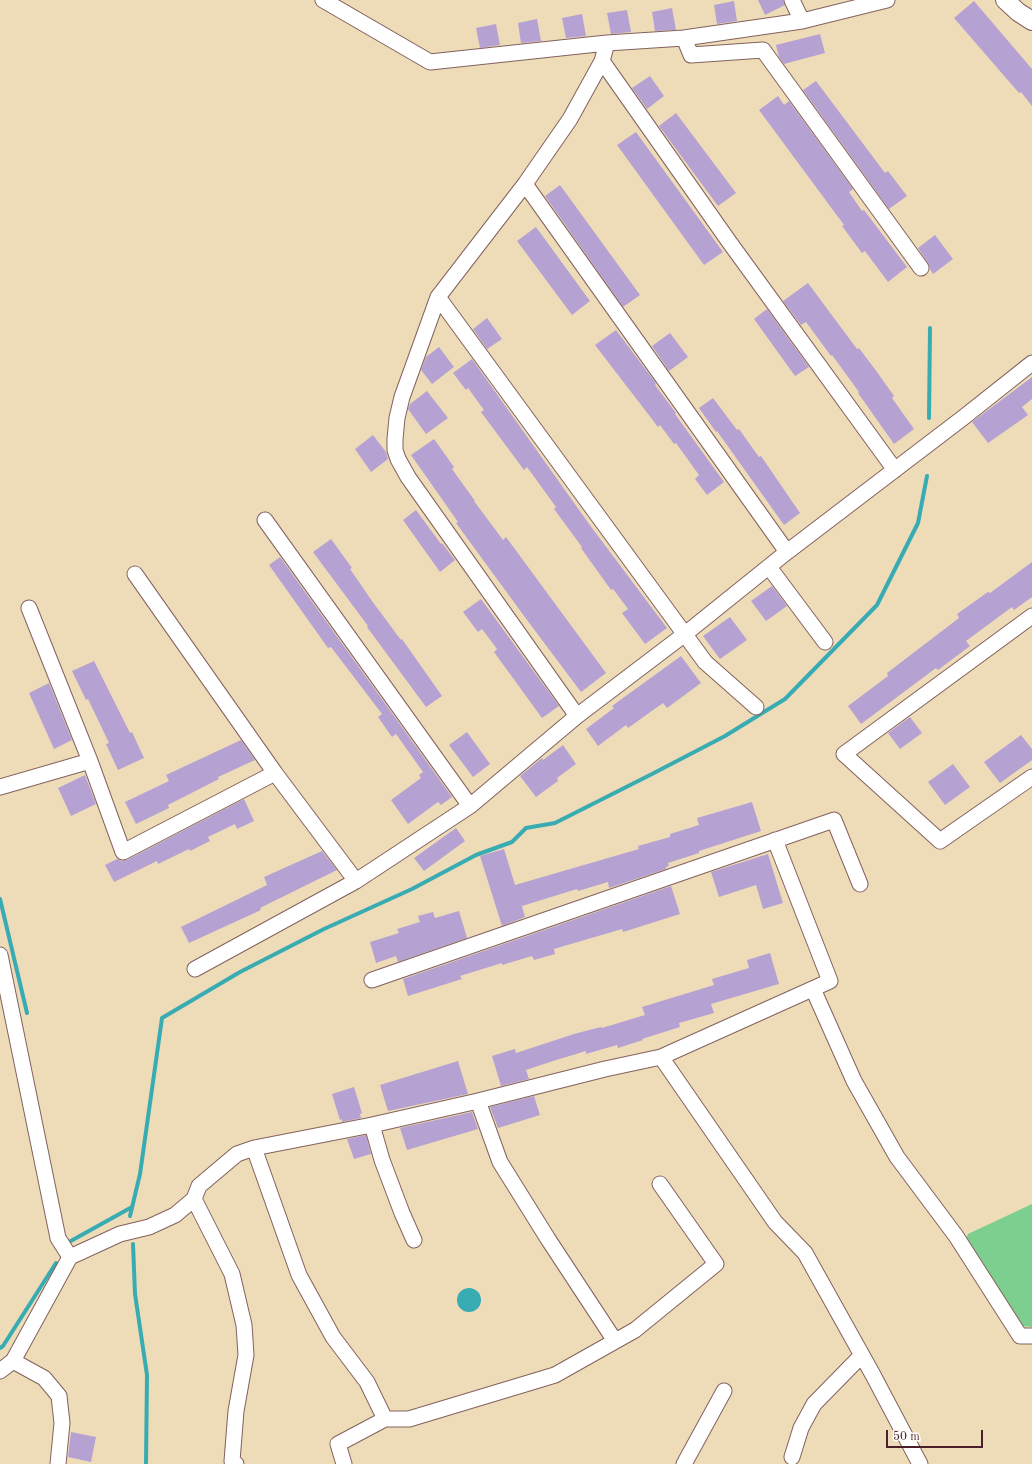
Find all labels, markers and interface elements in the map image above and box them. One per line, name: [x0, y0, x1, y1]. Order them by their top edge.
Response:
scale bar: [888, 1422, 985, 1448]
text: 50 m: [893, 1431, 920, 1443]

